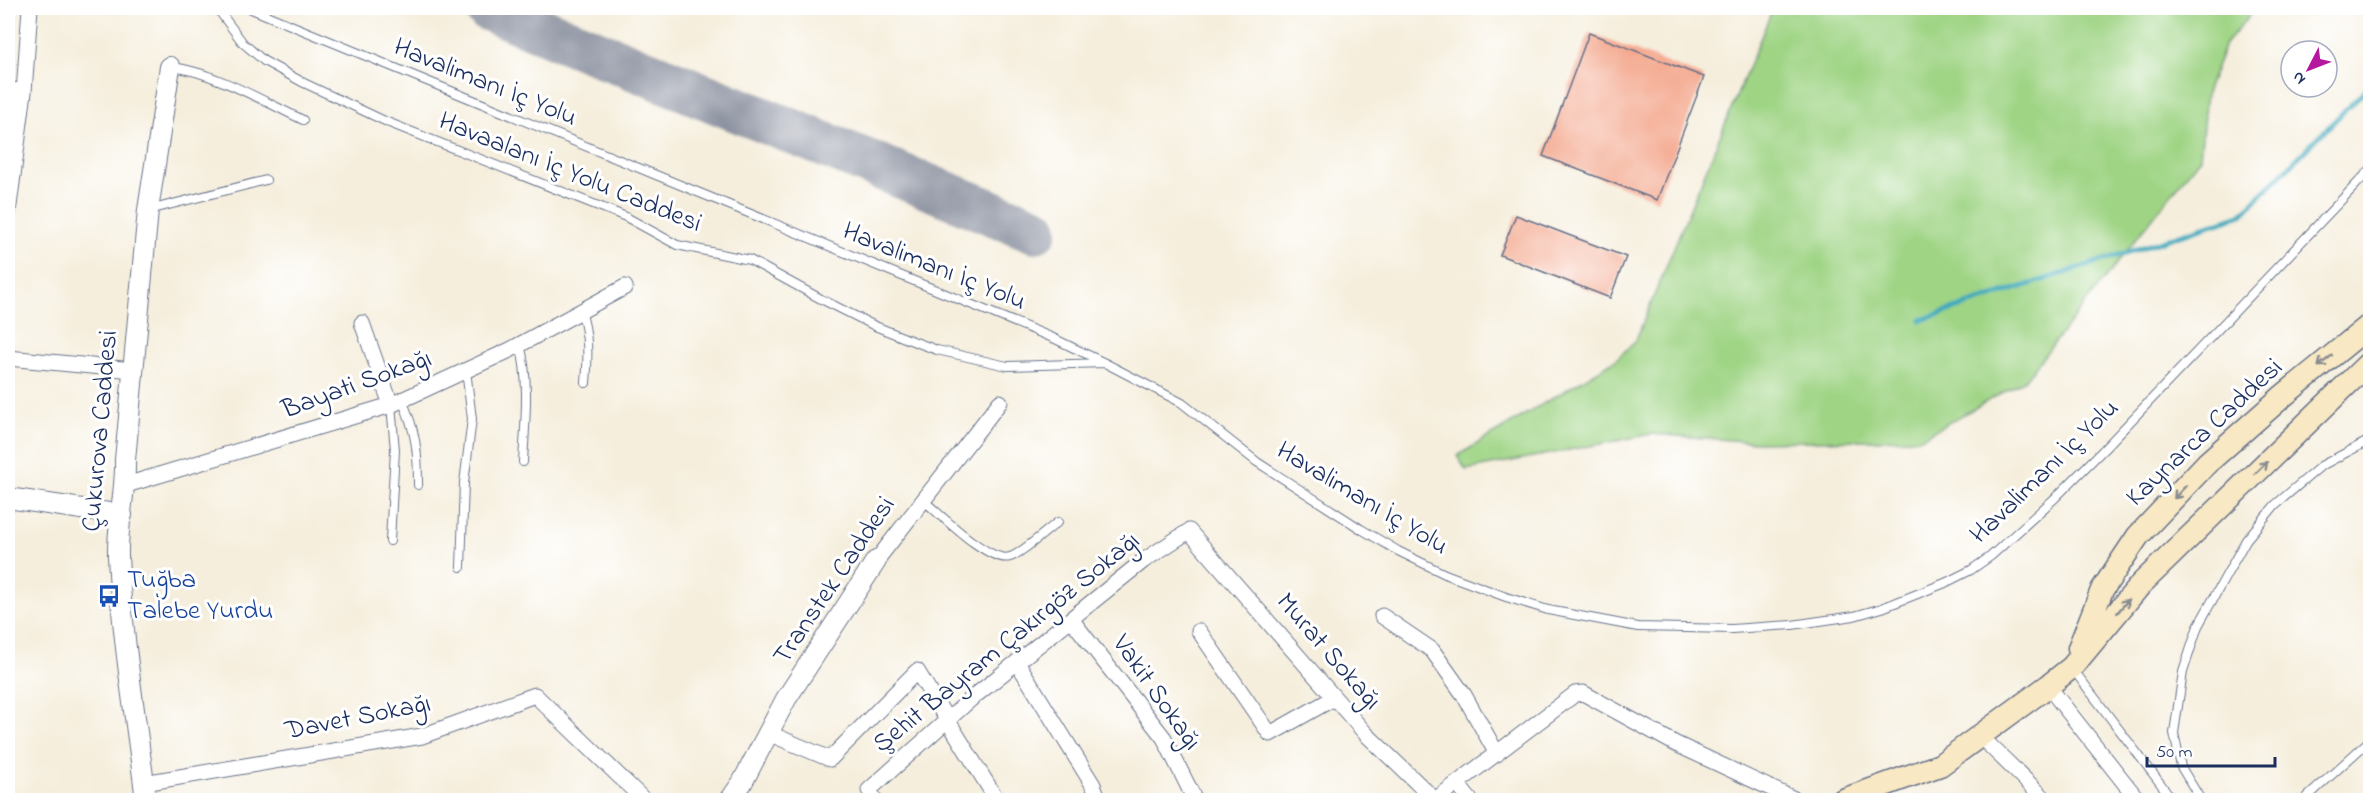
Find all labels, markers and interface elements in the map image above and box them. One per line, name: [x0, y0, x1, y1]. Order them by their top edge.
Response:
street label: Havalimanı İç Yolu: [387, 28, 583, 138]
north arrow: [2279, 39, 2339, 99]
text: N: [2287, 66, 2312, 90]
street label: Havaalanı İç Yolu Caddesi: [432, 102, 708, 244]
street label: Havalimanı İç Yolu: [836, 212, 1032, 322]
street label: Çukurova Caddesi: [73, 329, 129, 533]
street label: Bayati Sokağı: [276, 340, 437, 431]
street label: Kaynarca Caddesi: [2118, 350, 2292, 516]
one-way arrow: [2317, 355, 2333, 368]
street label: Havalimanı İç Yolu: [1961, 390, 2129, 554]
street label: Havalimanı İç Yolu: [1268, 432, 1456, 566]
one-way arrow: [2253, 461, 2268, 475]
one-way arrow: [2173, 484, 2187, 499]
street label: Transtek Caddesi: [764, 489, 906, 673]
street label: Şehit Bayram Çakırgöz Sokağı: [865, 523, 1149, 763]
place label: Tuğba Talebe Yurdu: [127, 561, 273, 631]
bus stop icon: Tuğba Talebe Yurdu: [96, 583, 122, 609]
street label: Murat Sokağı: [1266, 585, 1390, 719]
one-way arrow: [2116, 599, 2130, 614]
street label: Vakit Sokağı: [1101, 626, 1210, 759]
street label: Davet Sokağı: [281, 685, 434, 751]
scale bar: [2147, 730, 2274, 768]
text: 50 m: [2156, 740, 2193, 766]

